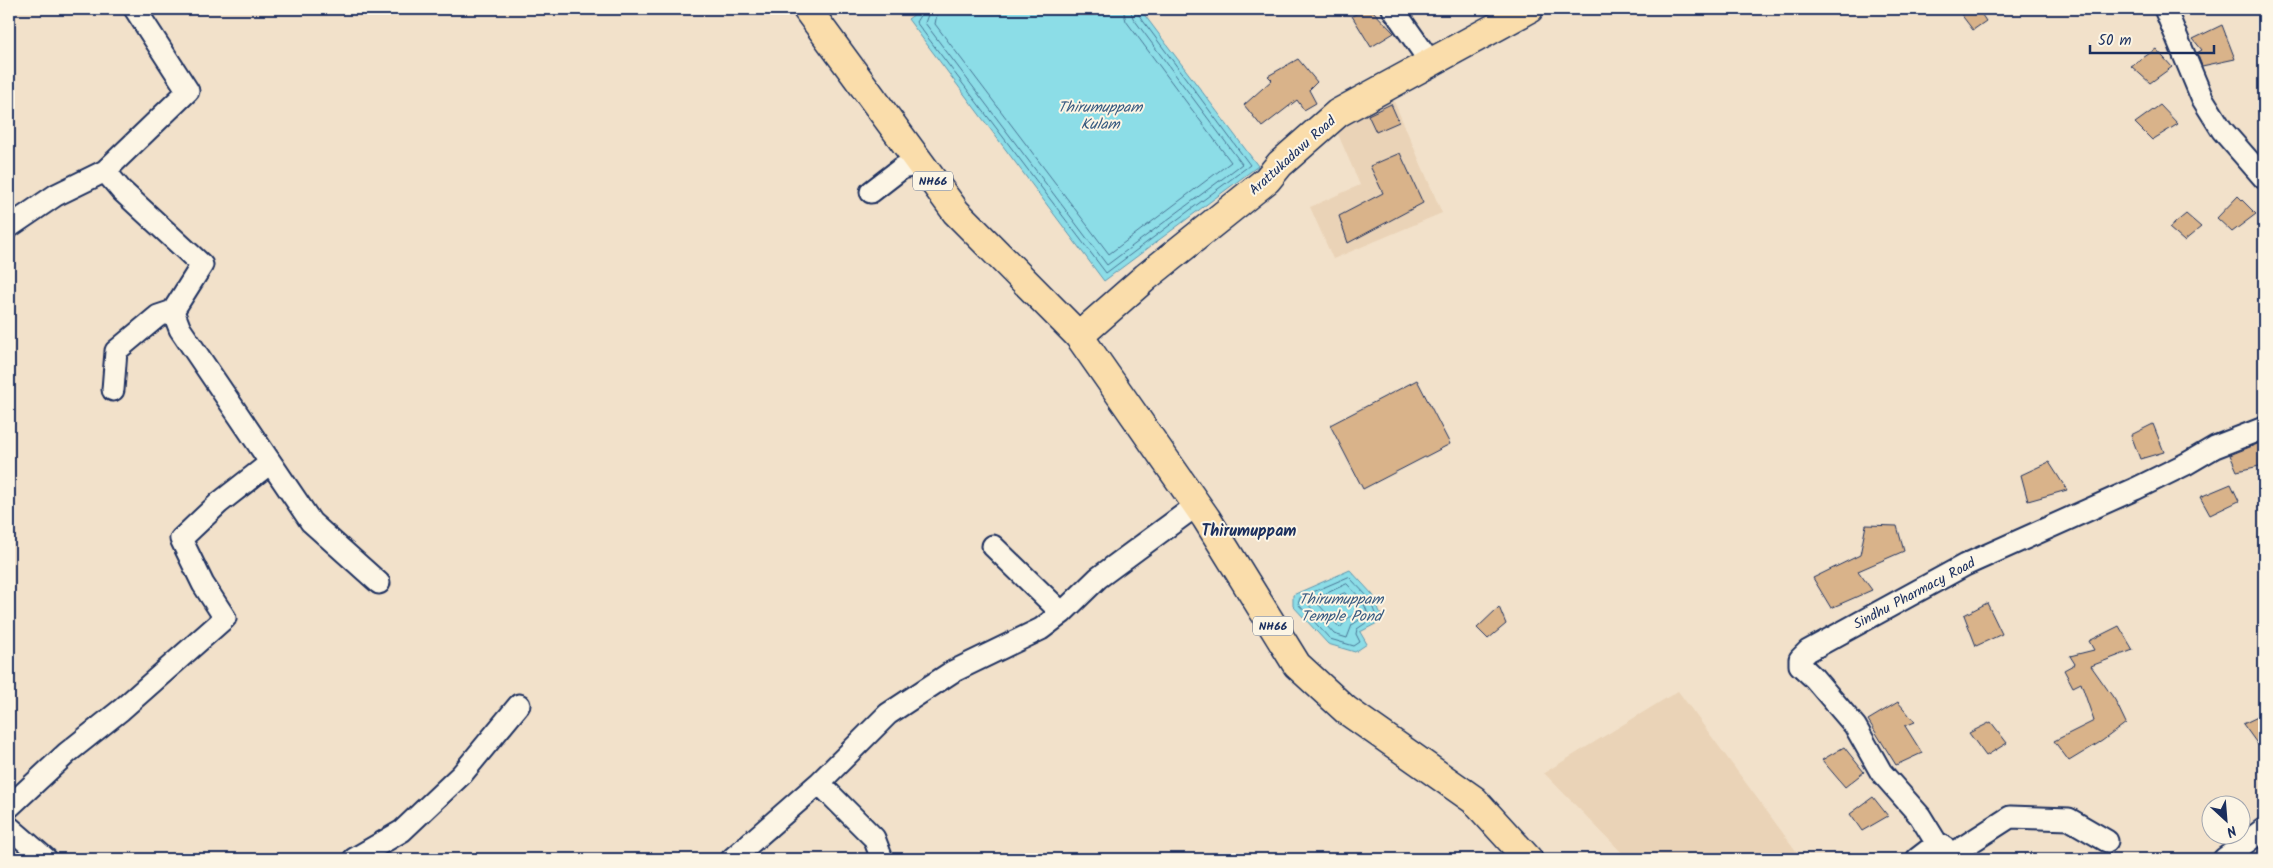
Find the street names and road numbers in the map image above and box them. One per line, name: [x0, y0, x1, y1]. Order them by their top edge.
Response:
street label: Arattukadavu Road: [1244, 110, 1342, 201]
road number: NH66: [913, 172, 953, 190]
street label: Sindhu Pharmacy Road: [1849, 552, 1980, 635]
road number: NH66: [1253, 616, 1293, 636]

